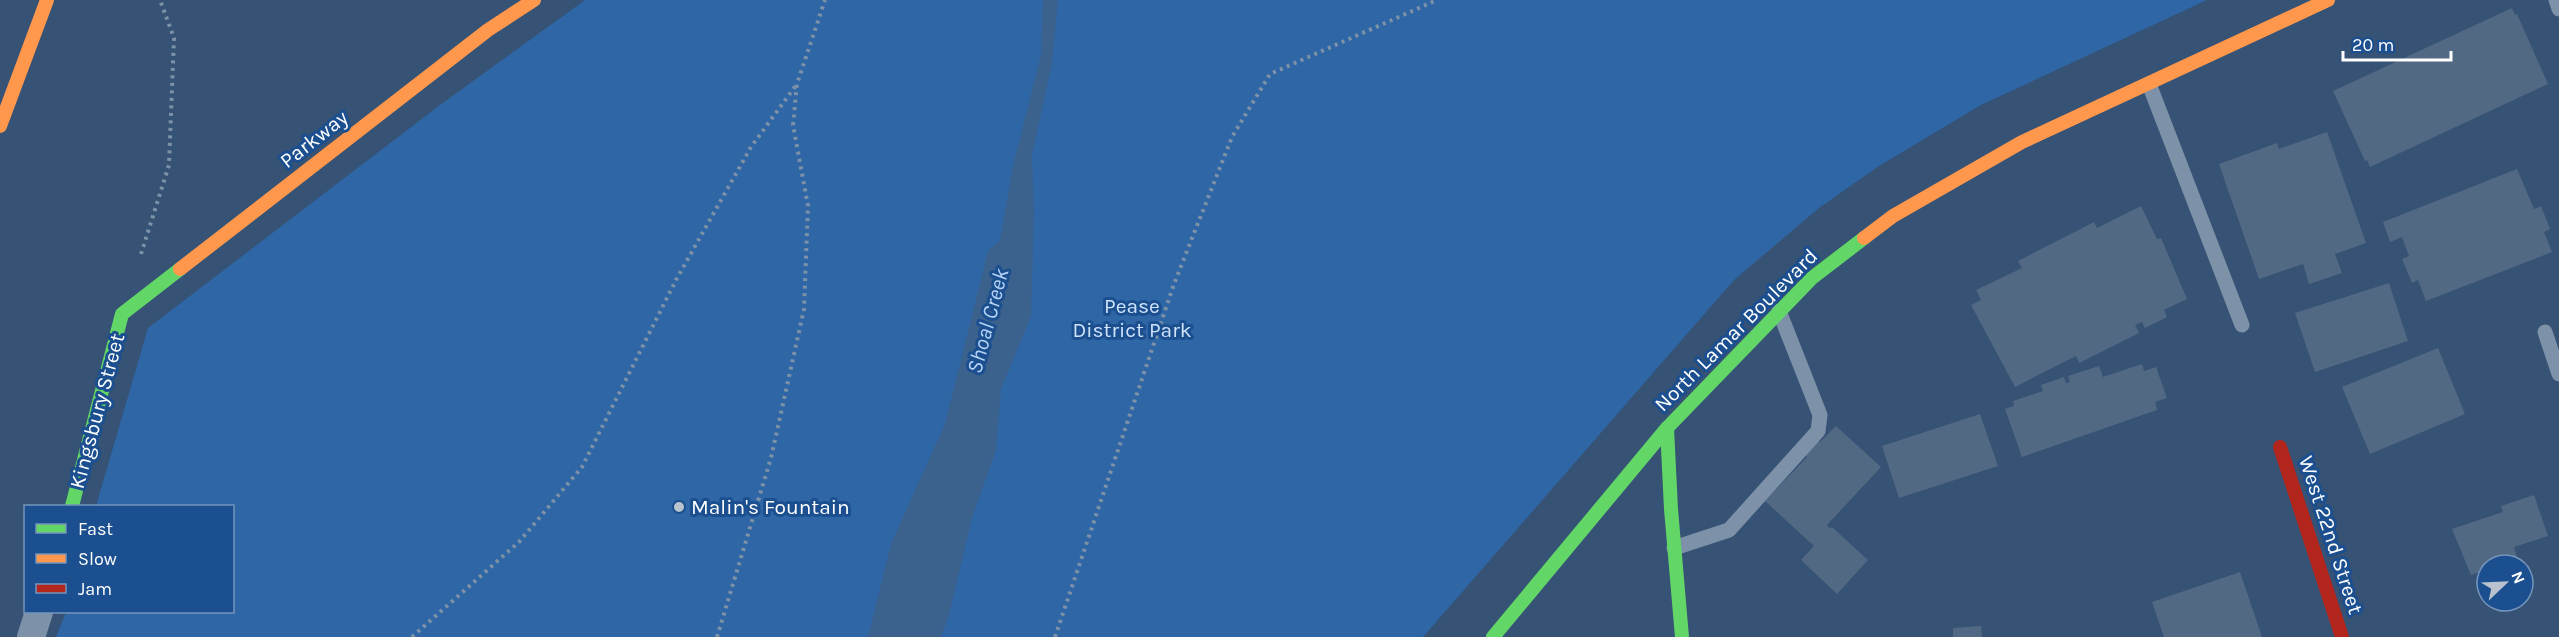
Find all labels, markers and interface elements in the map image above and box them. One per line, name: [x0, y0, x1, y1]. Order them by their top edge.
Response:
scale bar: [2343, 24, 2451, 62]
text: 20 m: [2352, 34, 2394, 56]
street label: Parkway: [275, 105, 353, 173]
street label: North Lamar Boulevard: [1650, 244, 1822, 416]
water label: Shoal Creek: [962, 265, 1015, 376]
park label: Pease District Park: [1072, 294, 1192, 342]
street label: Kingsbury Street: [65, 331, 129, 491]
street label: West 22nd Street: [2294, 453, 2368, 617]
place label: Malin's Fountain: [691, 495, 850, 519]
marker: Malin's Fountain: [672, 500, 686, 514]
legend: [24, 505, 234, 613]
text: Fast: [78, 518, 113, 540]
text: Slow: [78, 548, 117, 570]
north arrow: [2475, 553, 2535, 613]
text: N: [2507, 568, 2529, 586]
text: Jam: [78, 578, 112, 600]

